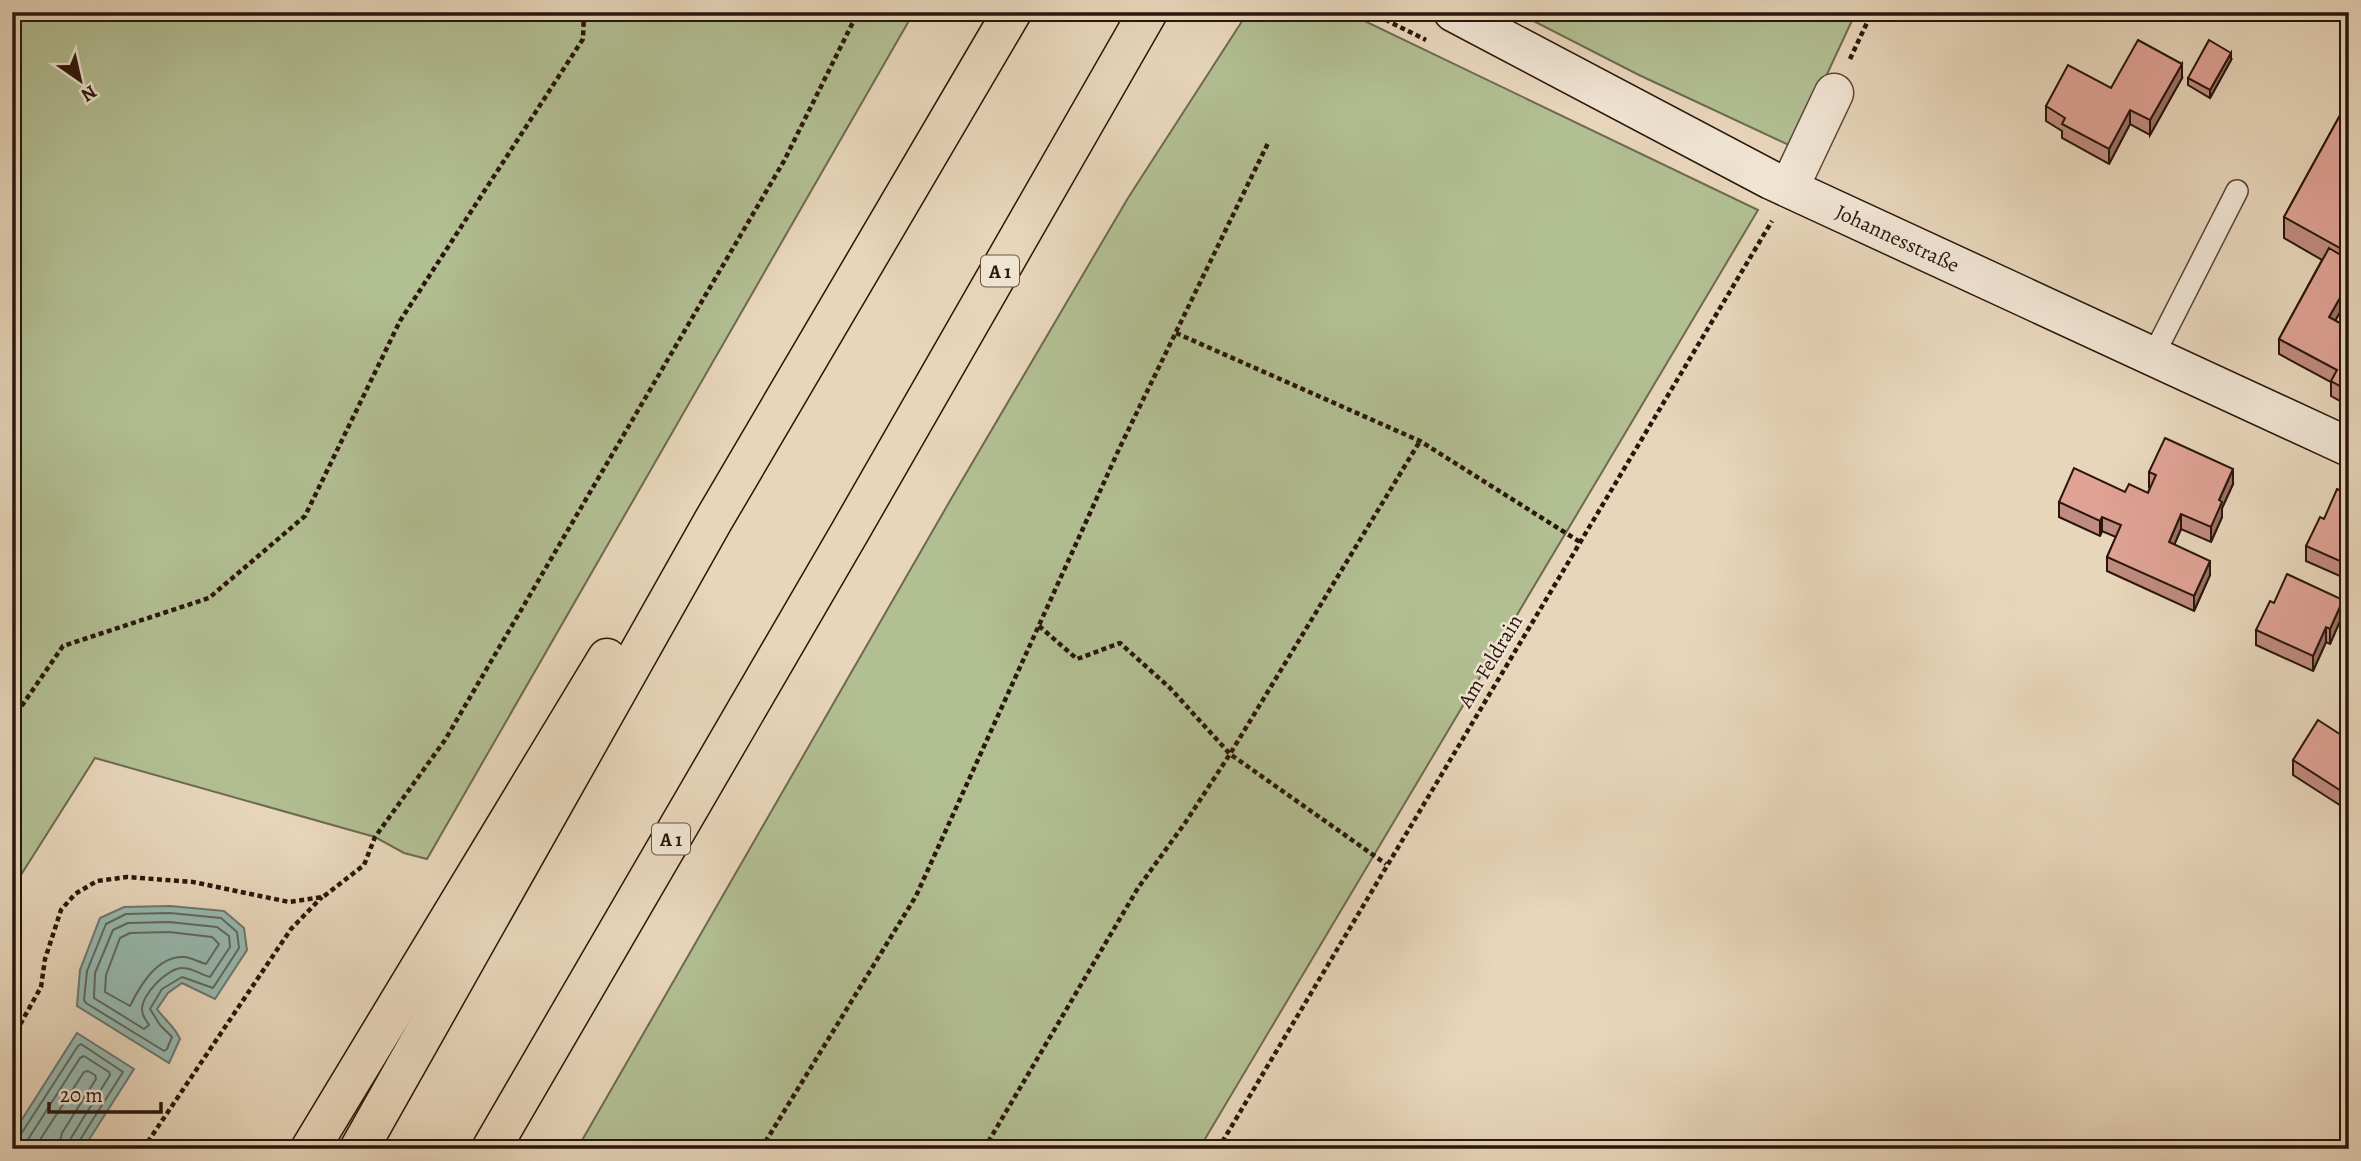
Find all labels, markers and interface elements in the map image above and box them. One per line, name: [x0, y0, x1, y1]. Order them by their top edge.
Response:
north arrow: [46, 46, 116, 116]
text: N: [76, 79, 102, 108]
street label: Johannesstraße: [1831, 198, 1964, 279]
road number: A 1: [981, 256, 1019, 286]
street label: Am Feldrain: [1451, 609, 1529, 714]
road number: A 1: [652, 824, 690, 854]
scale bar: [49, 1070, 161, 1114]
text: 20 m: [60, 1081, 103, 1109]

